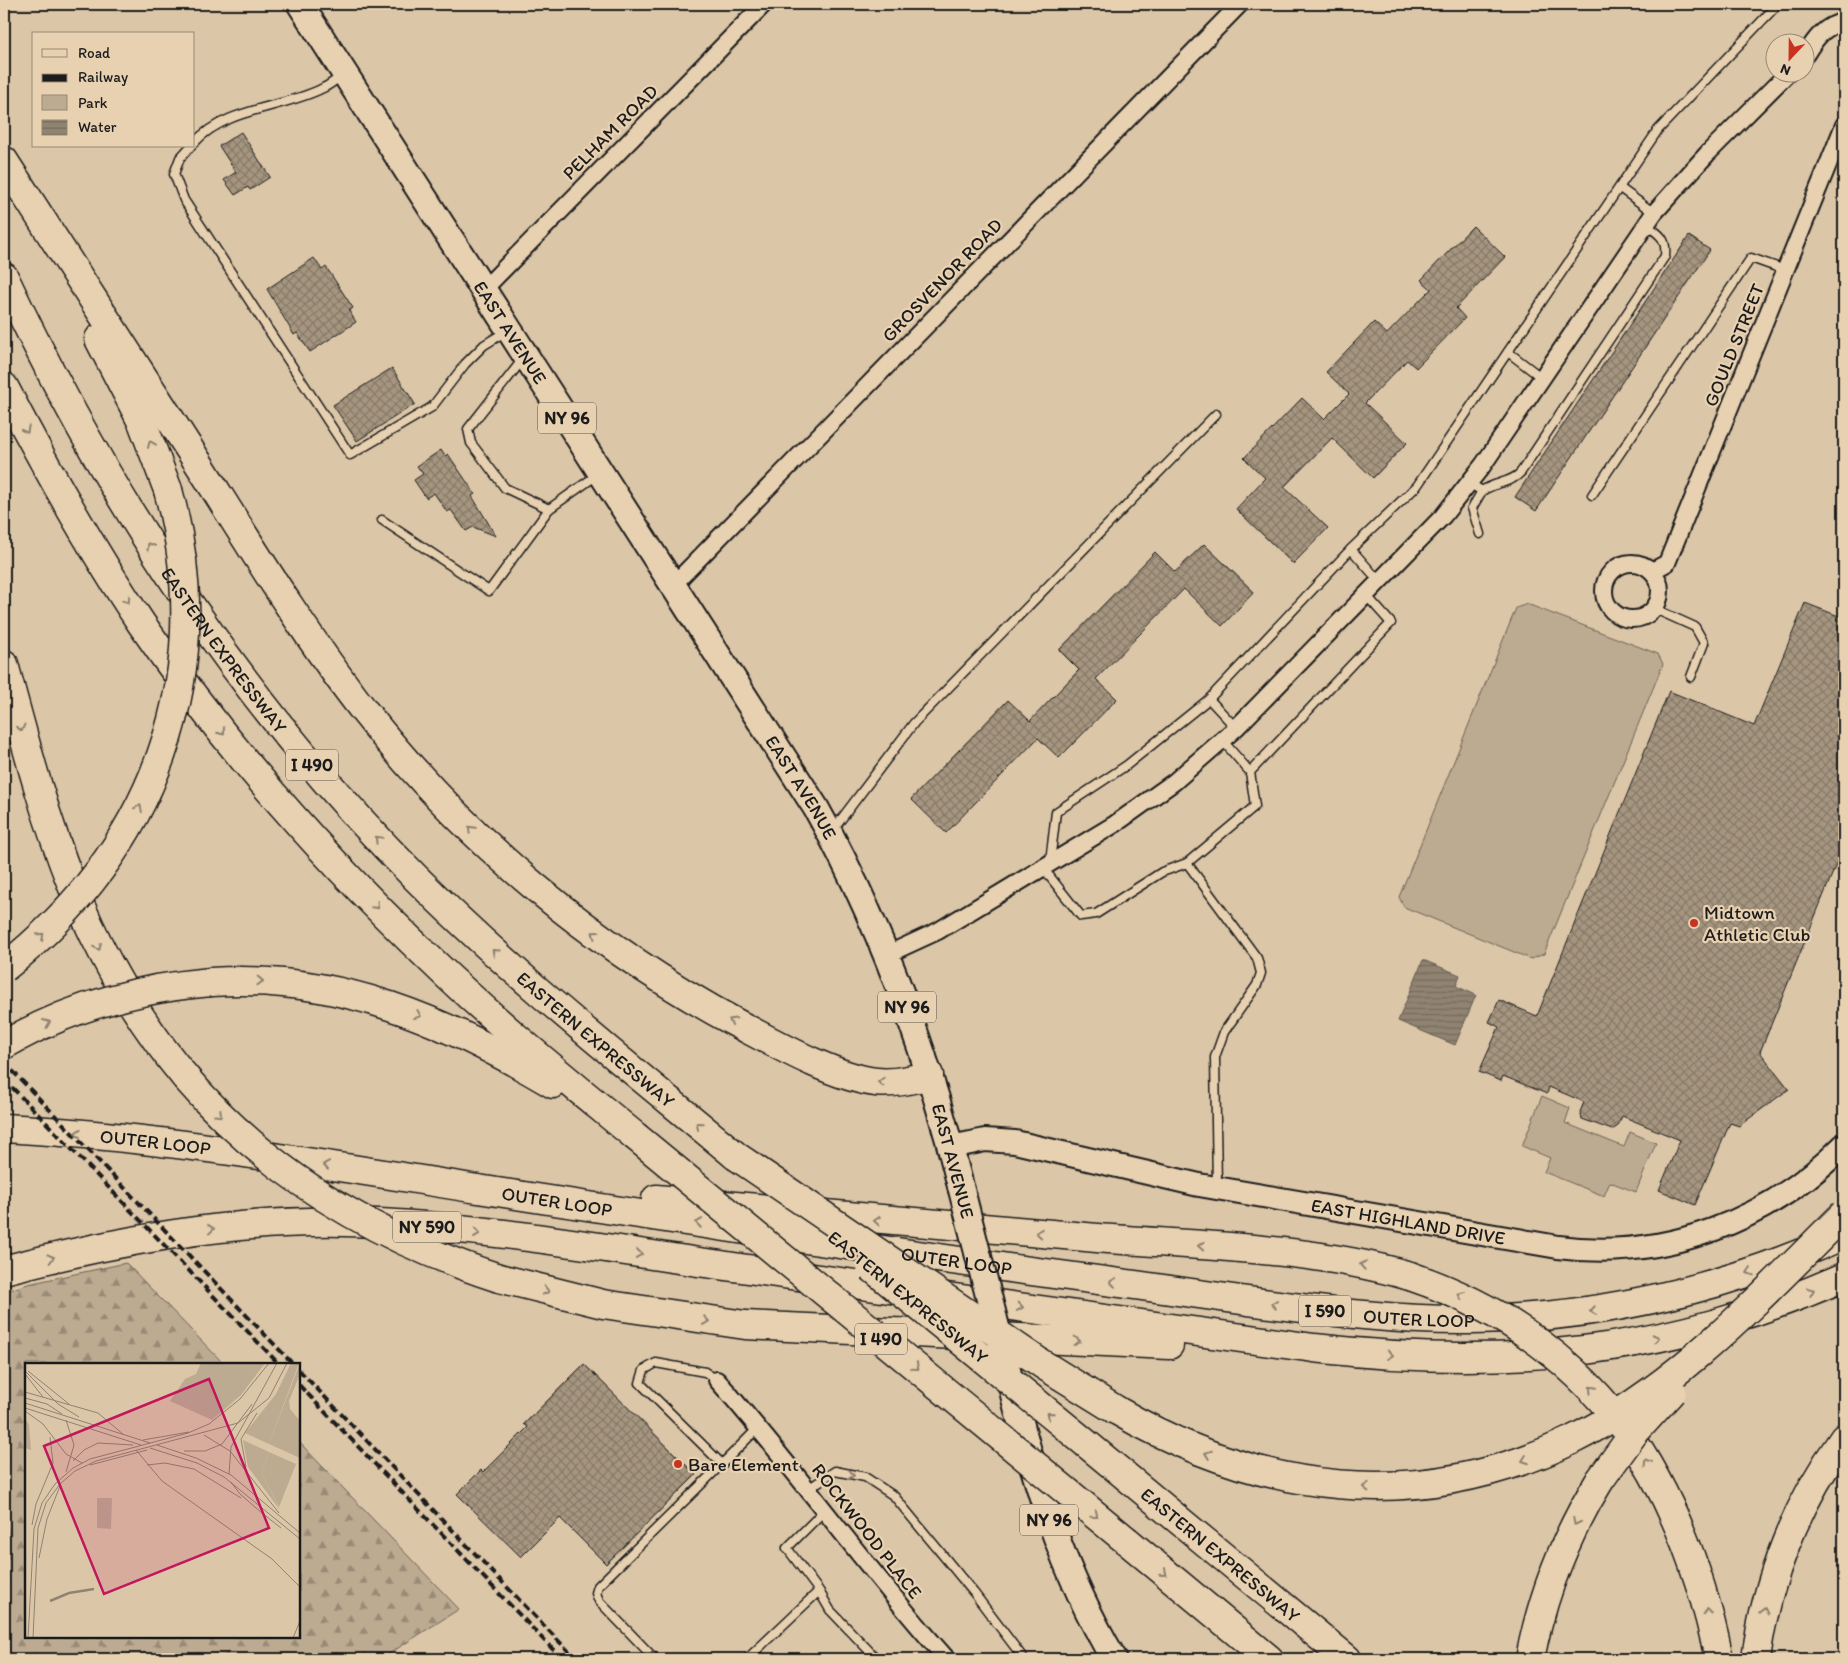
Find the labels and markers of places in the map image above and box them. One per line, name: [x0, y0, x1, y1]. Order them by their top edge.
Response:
place label: Midtown Athletic Club: [1704, 901, 1811, 946]
marker: Midtown Athletic Club: [1688, 917, 1700, 929]
place label: Bare Element: [688, 1453, 799, 1476]
marker: Bare Element: [672, 1458, 684, 1470]

